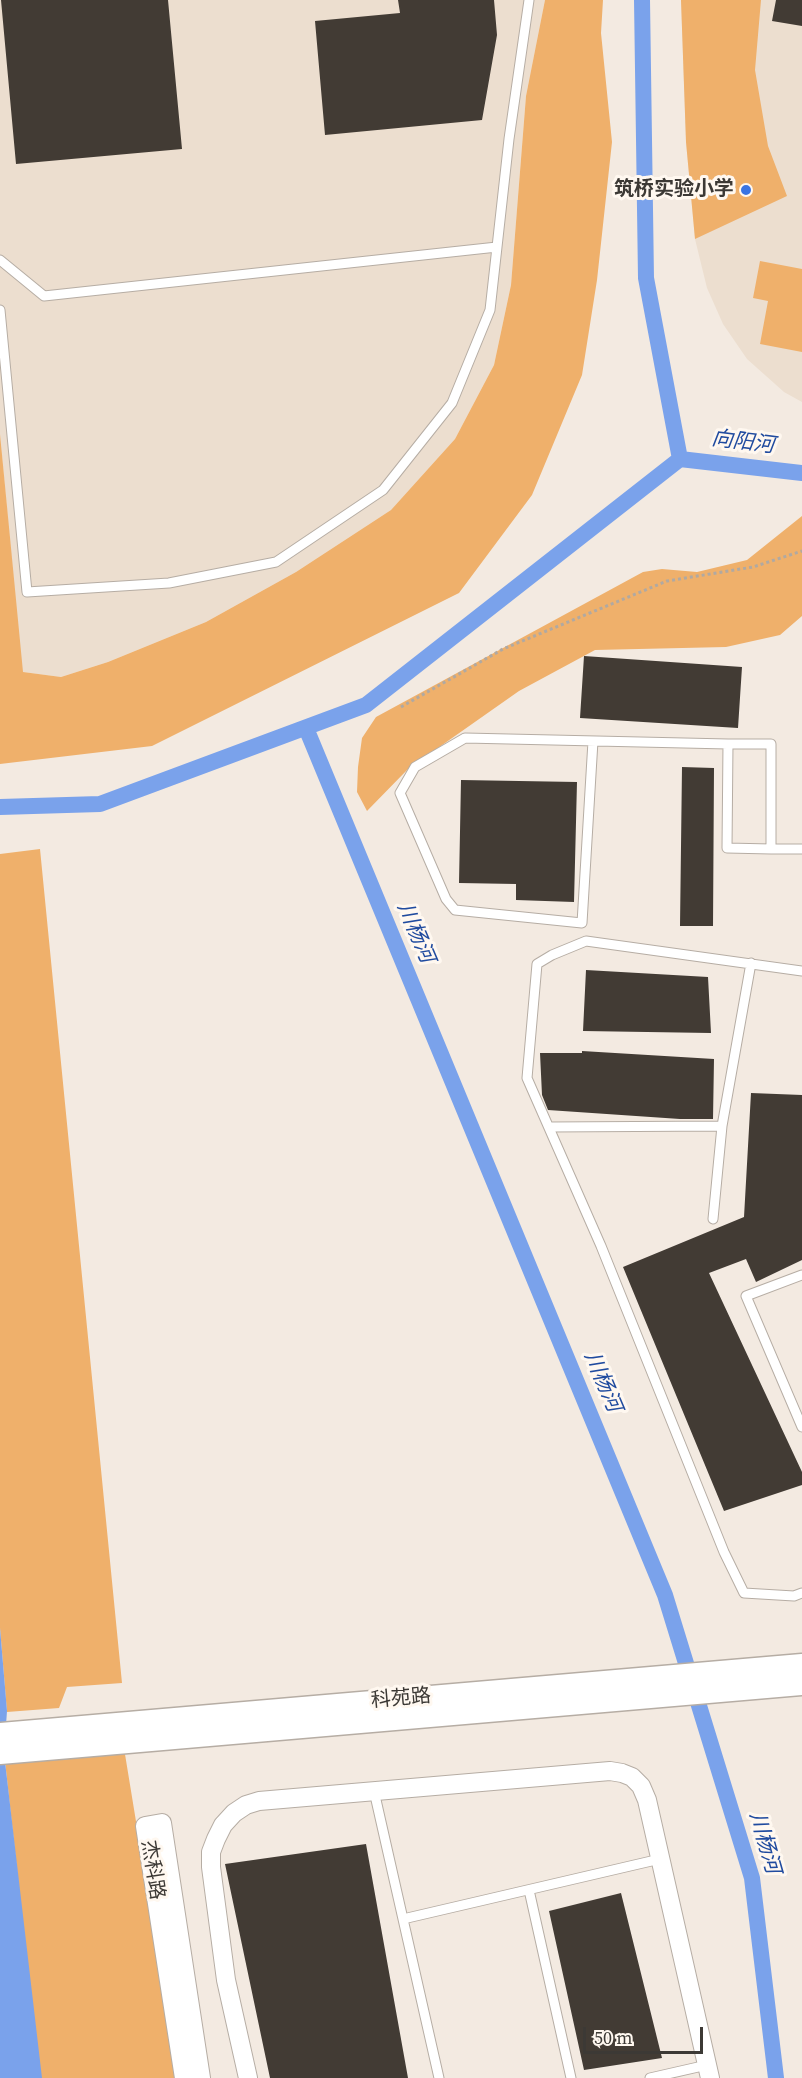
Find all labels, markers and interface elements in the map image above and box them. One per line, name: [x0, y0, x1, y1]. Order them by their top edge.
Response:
place label: 筑桥实验小学: [614, 178, 734, 202]
marker: 筑桥实验小学: [739, 183, 753, 197]
water label: 向阳河: [710, 427, 776, 459]
water label: 川杨河: [391, 899, 439, 967]
water label: 川杨河: [578, 1348, 626, 1416]
street label: 科苑路: [370, 1684, 432, 1714]
water label: 川杨河: [743, 1809, 785, 1877]
street label: 杰科路: [135, 1838, 169, 1902]
scale bar: [586, 2015, 706, 2053]
text: 50 m: [594, 2025, 632, 2050]

